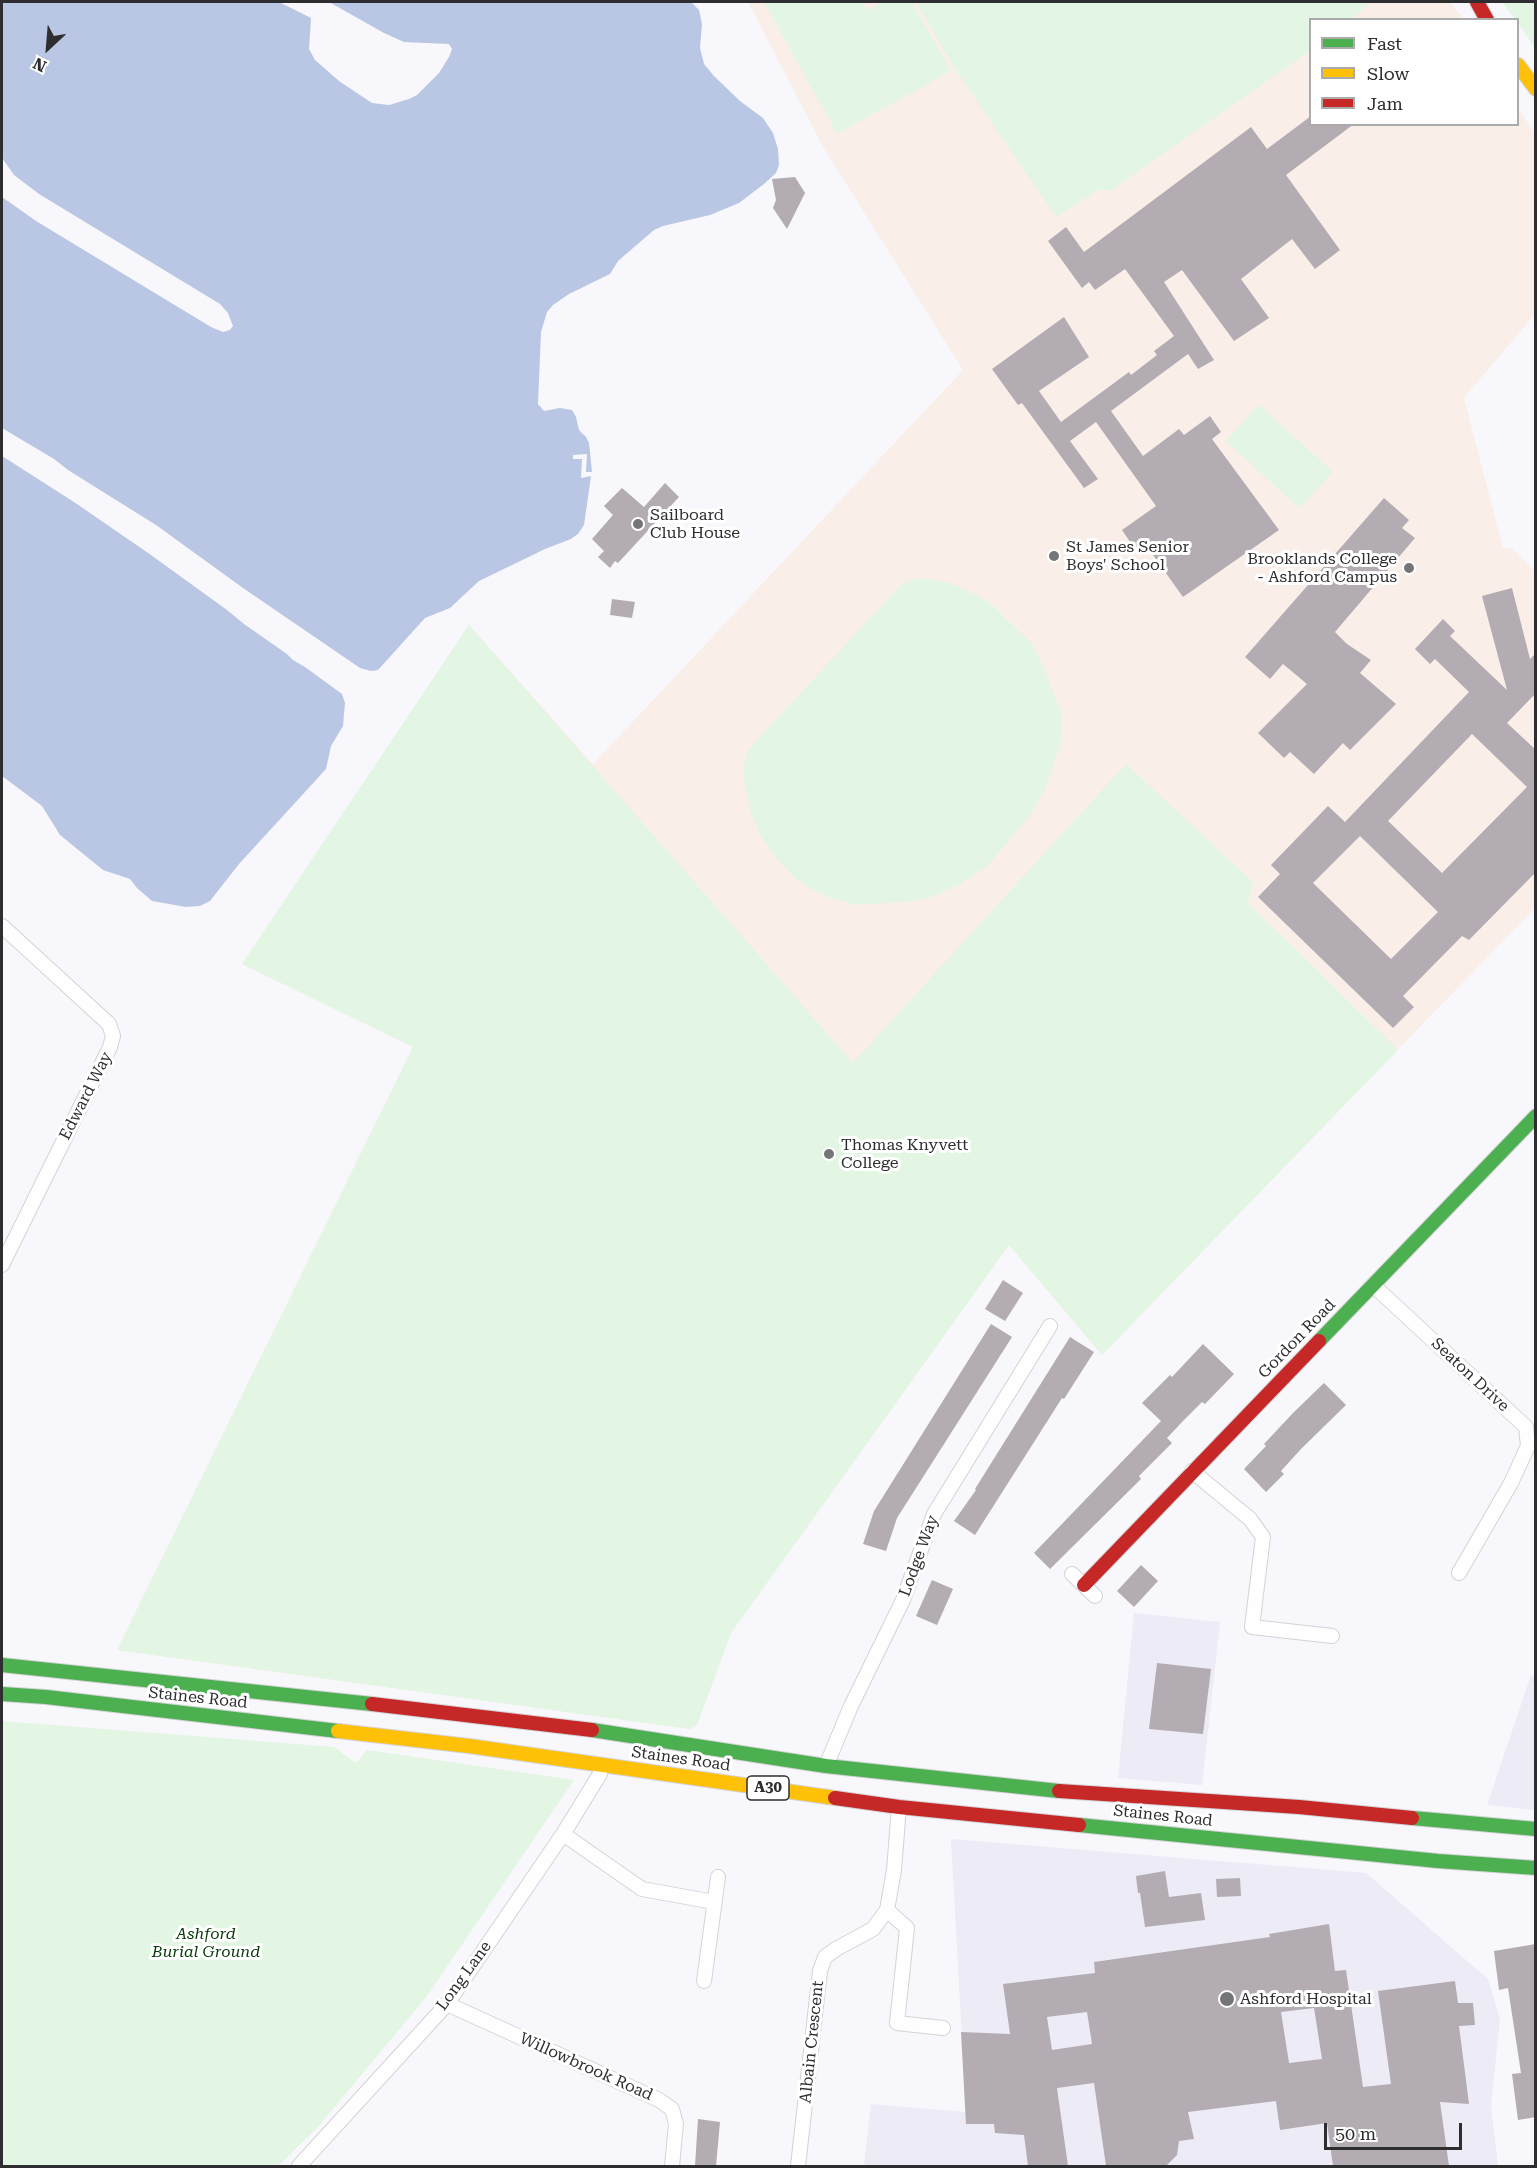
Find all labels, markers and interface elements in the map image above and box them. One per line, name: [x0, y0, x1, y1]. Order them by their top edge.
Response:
north arrow: [18, 18, 78, 78]
legend: [1309, 18, 1519, 126]
text: Fast: [1367, 33, 1402, 54]
text: N: [30, 53, 50, 76]
text: Slow: [1367, 63, 1409, 84]
text: Jam: [1367, 93, 1403, 114]
place label: Sailboard Club House: [650, 505, 740, 543]
marker: Sailboard Club House: [631, 517, 645, 531]
place label: St James Senior Boys' School: [1066, 537, 1189, 575]
marker: St James Senior Boys' School: [1047, 549, 1061, 563]
place label: Brooklands College - Ashford Campus: [1247, 549, 1397, 587]
marker: Brooklands College - Ashford Campus: [1402, 561, 1416, 575]
street label: Edward Way: [56, 1049, 116, 1143]
place label: Thomas Knyvett College: [841, 1135, 968, 1173]
marker: Thomas Knyvett College: [822, 1147, 836, 1161]
street label: Gordon Road: [1254, 1295, 1340, 1383]
street label: Seaton Drive: [1427, 1334, 1513, 1416]
street label: Lodge Way: [895, 1513, 943, 1599]
street label: Staines Road: [147, 1683, 249, 1713]
street label: Staines Road: [630, 1743, 732, 1775]
road number: A30: [747, 1776, 789, 1800]
street label: Staines Road: [1112, 1801, 1214, 1831]
park label: Ashford Burial Ground: [152, 1924, 260, 1962]
street label: Long Lane: [432, 1938, 496, 2014]
street label: Albain Crescent: [796, 1980, 828, 2104]
place label: Ashford Hospital: [1240, 1989, 1372, 2009]
marker: Ashford Hospital: [1218, 1990, 1236, 2008]
street label: Willowbrook Road: [516, 2029, 656, 2105]
scale bar: [1327, 2111, 1465, 2149]
text: 50 m: [1335, 2123, 1376, 2144]

